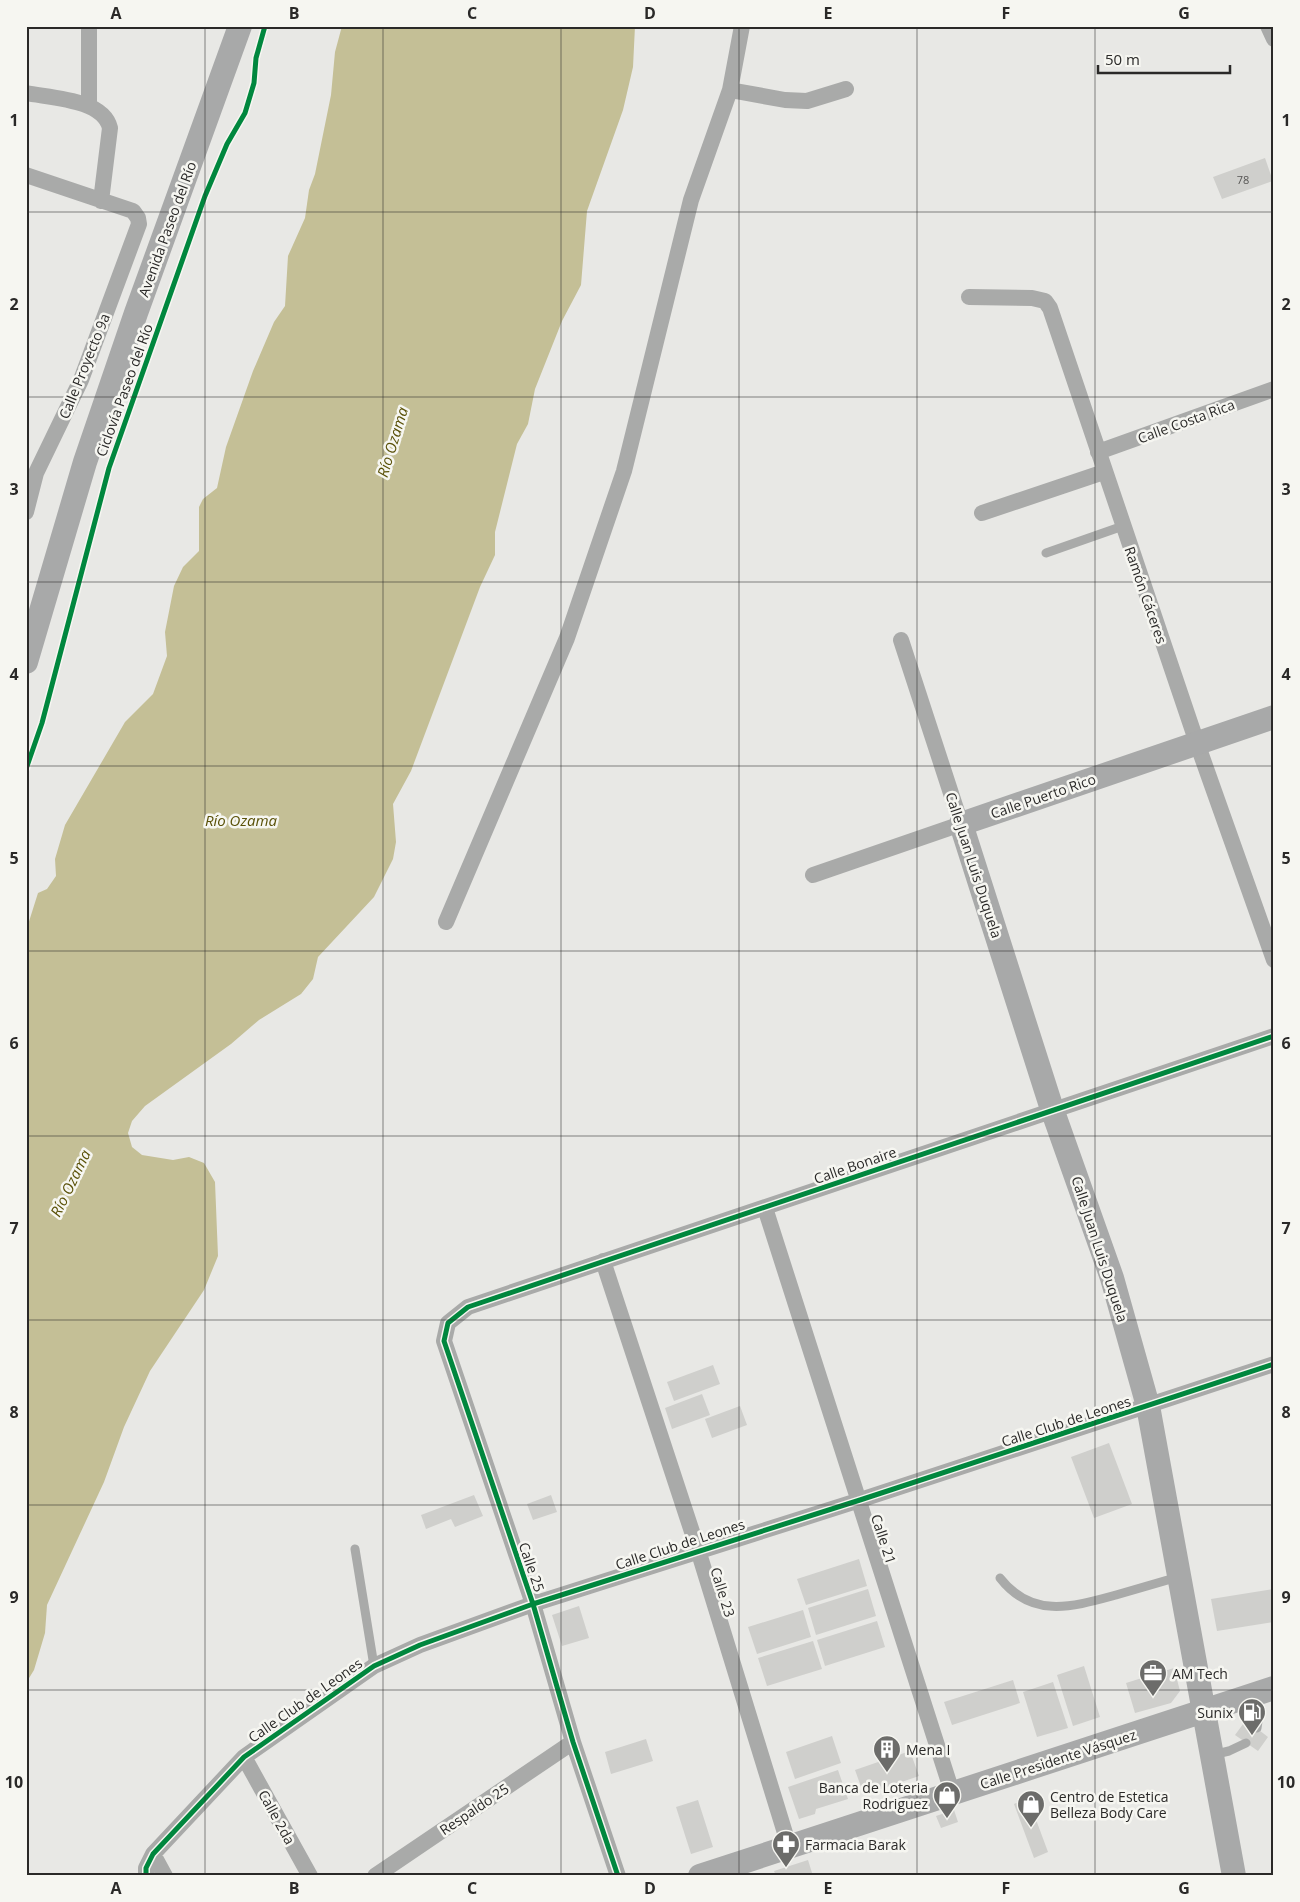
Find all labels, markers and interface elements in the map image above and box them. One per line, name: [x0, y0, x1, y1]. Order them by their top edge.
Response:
text: A: [110, 2, 122, 24]
text: B: [289, 2, 299, 24]
text: C: [467, 2, 477, 24]
text: D: [644, 2, 656, 24]
text: E: [824, 2, 833, 24]
text: F: [1002, 2, 1010, 24]
text: G: [1178, 2, 1190, 24]
scale bar: [1098, 42, 1230, 74]
text: 50 m: [1105, 49, 1140, 69]
text: 1: [9, 109, 19, 131]
text: 1: [1281, 109, 1291, 131]
street label: Avenida Paseo del Río: [134, 159, 200, 299]
house number: 78: [1237, 172, 1249, 187]
text: 2: [9, 293, 19, 315]
text: 2: [1281, 293, 1291, 315]
street label: Calle Proyecto 9a: [54, 310, 114, 422]
street label: Ciclovía Paseo del Río: [91, 321, 157, 459]
street label: Calle Costa Rica: [1135, 395, 1237, 447]
water label: Río Ozama: [372, 404, 412, 479]
text: 3: [9, 478, 19, 500]
text: 3: [1281, 478, 1291, 500]
street label: Ramón Cáceres: [1121, 544, 1172, 646]
text: 4: [9, 663, 19, 685]
text: 4: [1281, 663, 1291, 685]
street label: Calle Puerto Rico: [988, 769, 1098, 823]
street label: Calle Juan Luis Duquela: [941, 790, 1007, 940]
water label: Río Ozama: [205, 810, 278, 830]
text: 5: [9, 847, 19, 869]
text: 5: [1281, 847, 1291, 869]
text: 6: [9, 1032, 19, 1054]
text: 6: [1281, 1032, 1291, 1054]
street label: Calle Bonaire: [811, 1142, 899, 1188]
water label: Río Ozama: [45, 1146, 95, 1220]
street label: Calle Juan Luis Duquela: [1067, 1174, 1133, 1324]
text: 7: [9, 1217, 19, 1239]
text: 7: [1281, 1217, 1291, 1239]
street label: Calle Club de Leones: [999, 1391, 1133, 1451]
text: 8: [9, 1401, 19, 1423]
text: 8: [1281, 1401, 1291, 1423]
street label: Calle 21: [867, 1512, 901, 1566]
street label: Calle Club de Leones: [613, 1514, 747, 1574]
street label: Calle 25: [515, 1540, 549, 1594]
street label: Calle 23: [706, 1565, 740, 1619]
text: 9: [9, 1586, 19, 1608]
text: 9: [1281, 1586, 1291, 1608]
street label: Calle Club de Leones: [244, 1653, 366, 1747]
office icon: AM Tech: [1138, 1658, 1168, 1697]
place label: AM Tech: [1172, 1664, 1228, 1683]
fuel station icon: Sunix: [1237, 1697, 1267, 1736]
place label: Sunix: [1197, 1703, 1234, 1722]
street label: Calle Presidente Vásquez: [977, 1725, 1139, 1793]
building icon: Mena I: [872, 1734, 902, 1773]
place label: Mena I: [906, 1740, 950, 1759]
text: 10: [5, 1771, 23, 1793]
text: 10: [1277, 1771, 1295, 1793]
place label: Banca de Loteria Rodriguez: [819, 1778, 928, 1813]
street label: Respaldo 25: [436, 1779, 512, 1839]
shop icon: Banca de Loteria Rodriguez: [932, 1780, 962, 1819]
street label: Calle 2da: [254, 1786, 300, 1848]
place label: Centro de Estetica Belleza Body Care: [1050, 1787, 1168, 1822]
shop icon: Centro de Estetica Belleza Body Care: [1016, 1789, 1046, 1828]
pharmacy icon: Farmacia Barak: [771, 1829, 801, 1868]
place label: Farmacia Barak: [805, 1835, 906, 1854]
text: A: [110, 1877, 122, 1899]
text: B: [289, 1877, 299, 1899]
text: C: [467, 1877, 477, 1899]
text: D: [644, 1877, 656, 1899]
text: E: [824, 1877, 833, 1899]
text: F: [1002, 1877, 1010, 1899]
text: G: [1178, 1877, 1190, 1899]

